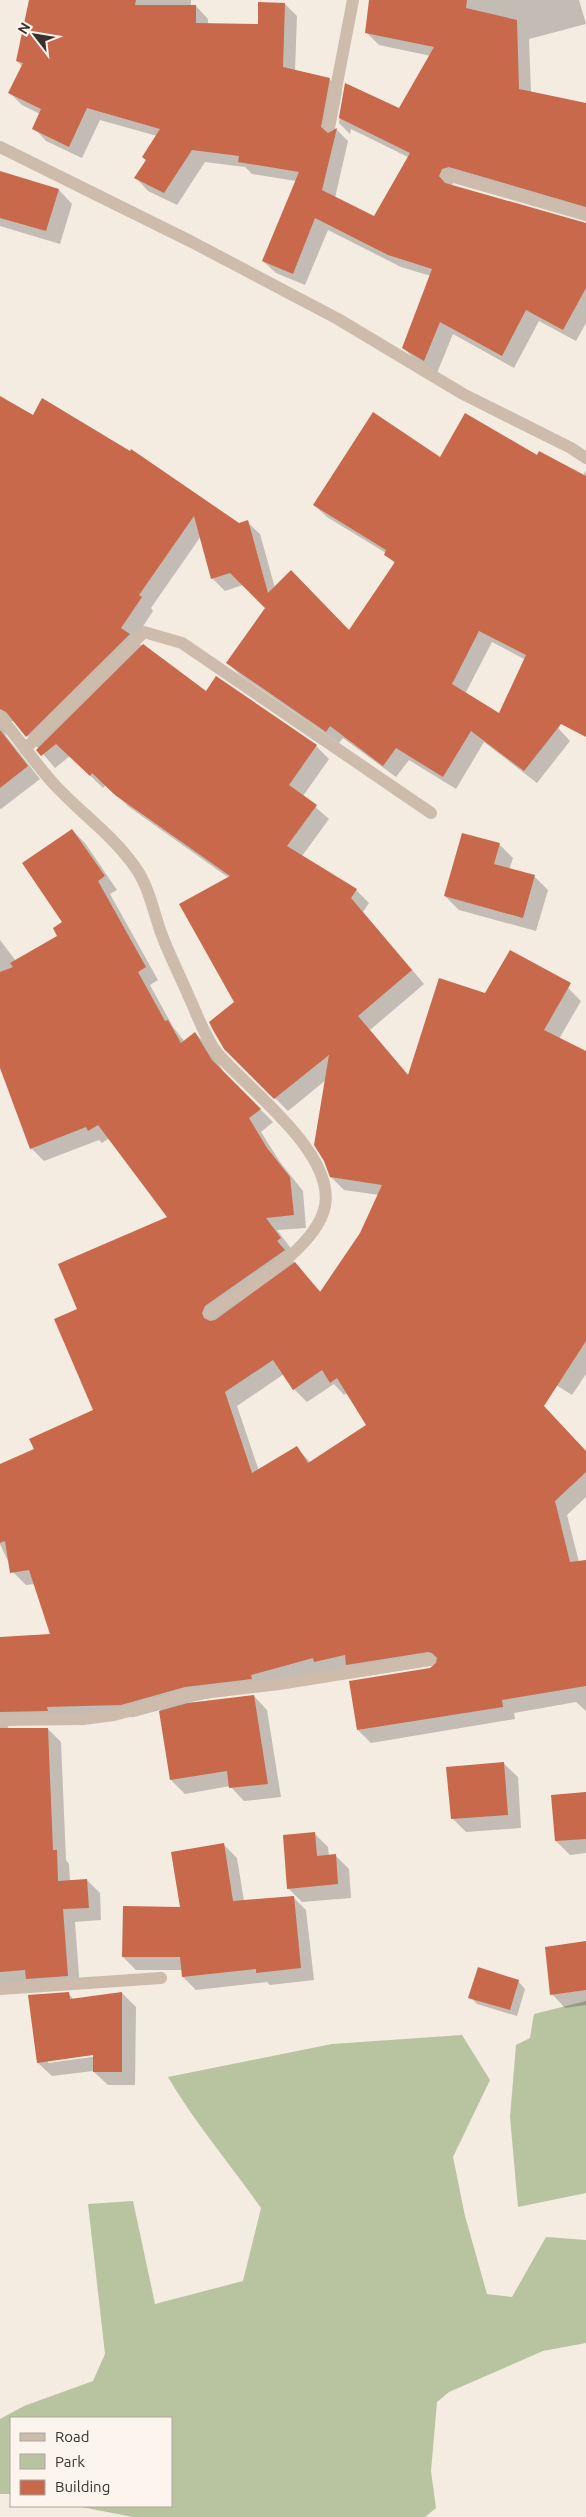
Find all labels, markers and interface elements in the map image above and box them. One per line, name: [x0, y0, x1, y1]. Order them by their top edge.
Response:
north arrow: [10, 10, 60, 60]
text: N: [14, 20, 33, 37]
legend: [10, 2417, 172, 2507]
text: Road: [55, 2428, 90, 2445]
text: Park: [55, 2453, 85, 2470]
text: Building: [55, 2478, 110, 2495]

